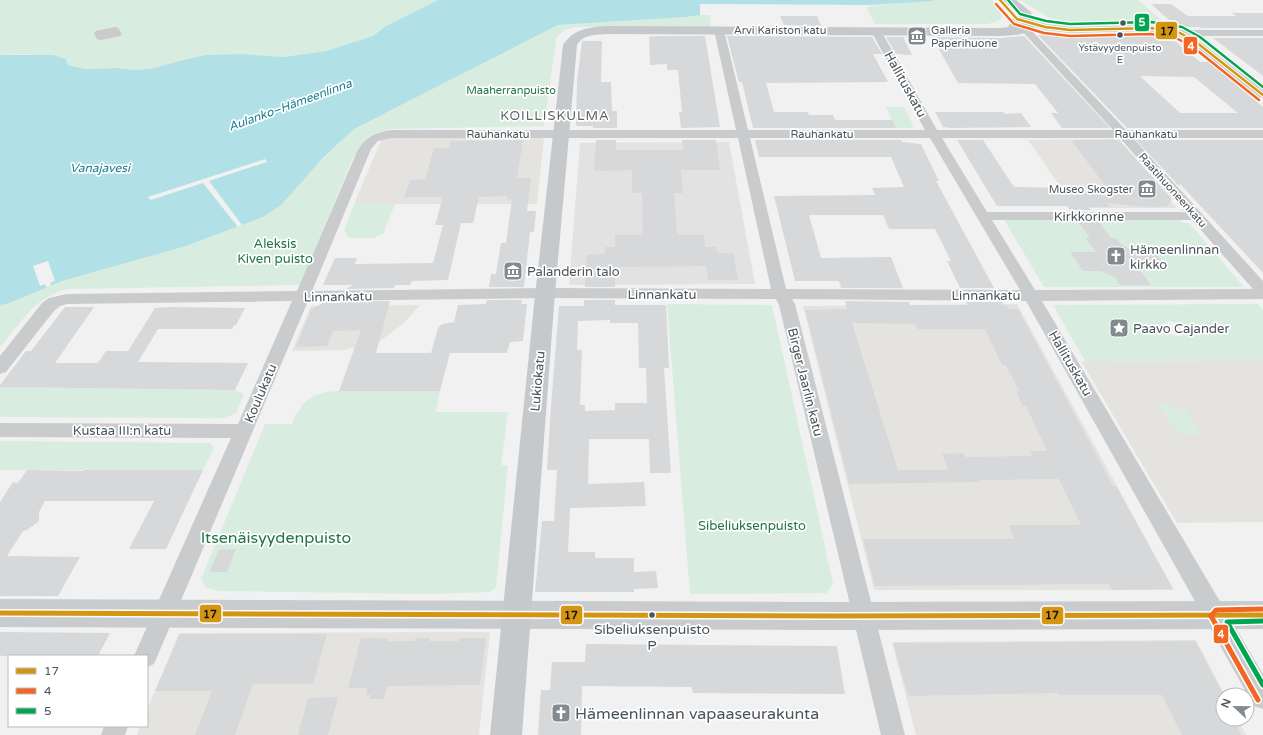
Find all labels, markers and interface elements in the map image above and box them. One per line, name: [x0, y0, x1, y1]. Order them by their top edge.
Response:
line badge: 5: [1134, 13, 1150, 32]
text: 5: [1139, 16, 1146, 29]
unlabelled marker: [1118, 18, 1128, 28]
line badge: 17: [1155, 21, 1178, 40]
street label: Arvi Kariston katu: [734, 24, 826, 37]
place label: Galleria Paperihuone: [931, 24, 997, 50]
museum icon: Galleria Paperihuone: [906, 25, 928, 47]
text: 17: [1160, 25, 1174, 38]
marker: Ystävyydenpuisto E: [1115, 30, 1125, 40]
line badge: 4: [1183, 36, 1198, 55]
text: 4: [1188, 40, 1195, 53]
place label: Ystävyydenpuisto E: [1078, 42, 1162, 66]
street label: Hallituskatu: [880, 49, 930, 120]
water label: Aulanko–Hämeenlinna: [226, 76, 354, 134]
park label: Maaherranpuisto: [466, 84, 556, 97]
district label: KOILLISKULMA: [500, 108, 610, 124]
street label: Rauhankatu: [466, 128, 530, 141]
street label: Rauhankatu: [790, 128, 854, 141]
street label: Rauhankatu: [1114, 128, 1178, 141]
street label: Raatihuoneenkatu: [1136, 150, 1209, 230]
water label: Vanajavesi: [70, 161, 132, 175]
museum icon: Museo Skogster: [1136, 178, 1158, 200]
place label: Museo Skogster: [1049, 183, 1134, 196]
street label: Kirkkorinne: [1054, 209, 1124, 225]
park label: Aleksis Kiven puisto: [237, 236, 313, 267]
place label: Hämeenlinnan kirkko: [1130, 242, 1219, 273]
church icon: Hämeenlinnan kirkko: [1105, 245, 1127, 267]
museum icon: Palanderin talo: [502, 260, 524, 282]
place label: Palanderin talo: [527, 264, 620, 280]
street label: Linnankatu: [628, 287, 696, 303]
street label: Linnankatu: [303, 288, 373, 306]
street label: Linnankatu: [952, 288, 1020, 304]
place icon: Paavo Cajander: [1108, 317, 1130, 339]
place label: Paavo Cajander: [1133, 321, 1229, 337]
street label: Birger Jaarlin katu: [784, 326, 826, 438]
street label: Hallituskatu: [1045, 328, 1095, 399]
street label: Lukiokatu: [527, 350, 549, 412]
street label: Koulukatu: [241, 361, 281, 425]
street label: Kustaa III:n katu: [73, 423, 171, 439]
park label: Sibeliuksenpuisto: [698, 518, 806, 534]
park label: Itsenäisyydenpuisto: [201, 528, 351, 548]
line badge: 17: [199, 604, 222, 623]
line badge: 17: [560, 605, 583, 625]
line badge: 17: [1041, 606, 1064, 625]
text: 17: [203, 608, 217, 621]
text: 17: [564, 609, 578, 622]
text: 17: [1045, 609, 1059, 622]
marker: Sibeliuksenpuisto P: [647, 610, 657, 620]
place label: Sibeliuksenpuisto P: [594, 621, 710, 654]
line badge: 4: [1213, 624, 1229, 644]
text: 4: [1218, 628, 1225, 641]
legend: [8, 655, 148, 727]
text: 17: [44, 664, 59, 678]
text: 4: [44, 684, 52, 698]
north arrow: [1215, 687, 1255, 727]
text: N: [1219, 697, 1234, 710]
church icon: Hämeenlinnan vapaaseurakunta: [550, 702, 572, 724]
text: 5: [44, 704, 52, 718]
place label: Hämeenlinnan vapaaseurakunta: [575, 704, 819, 724]

